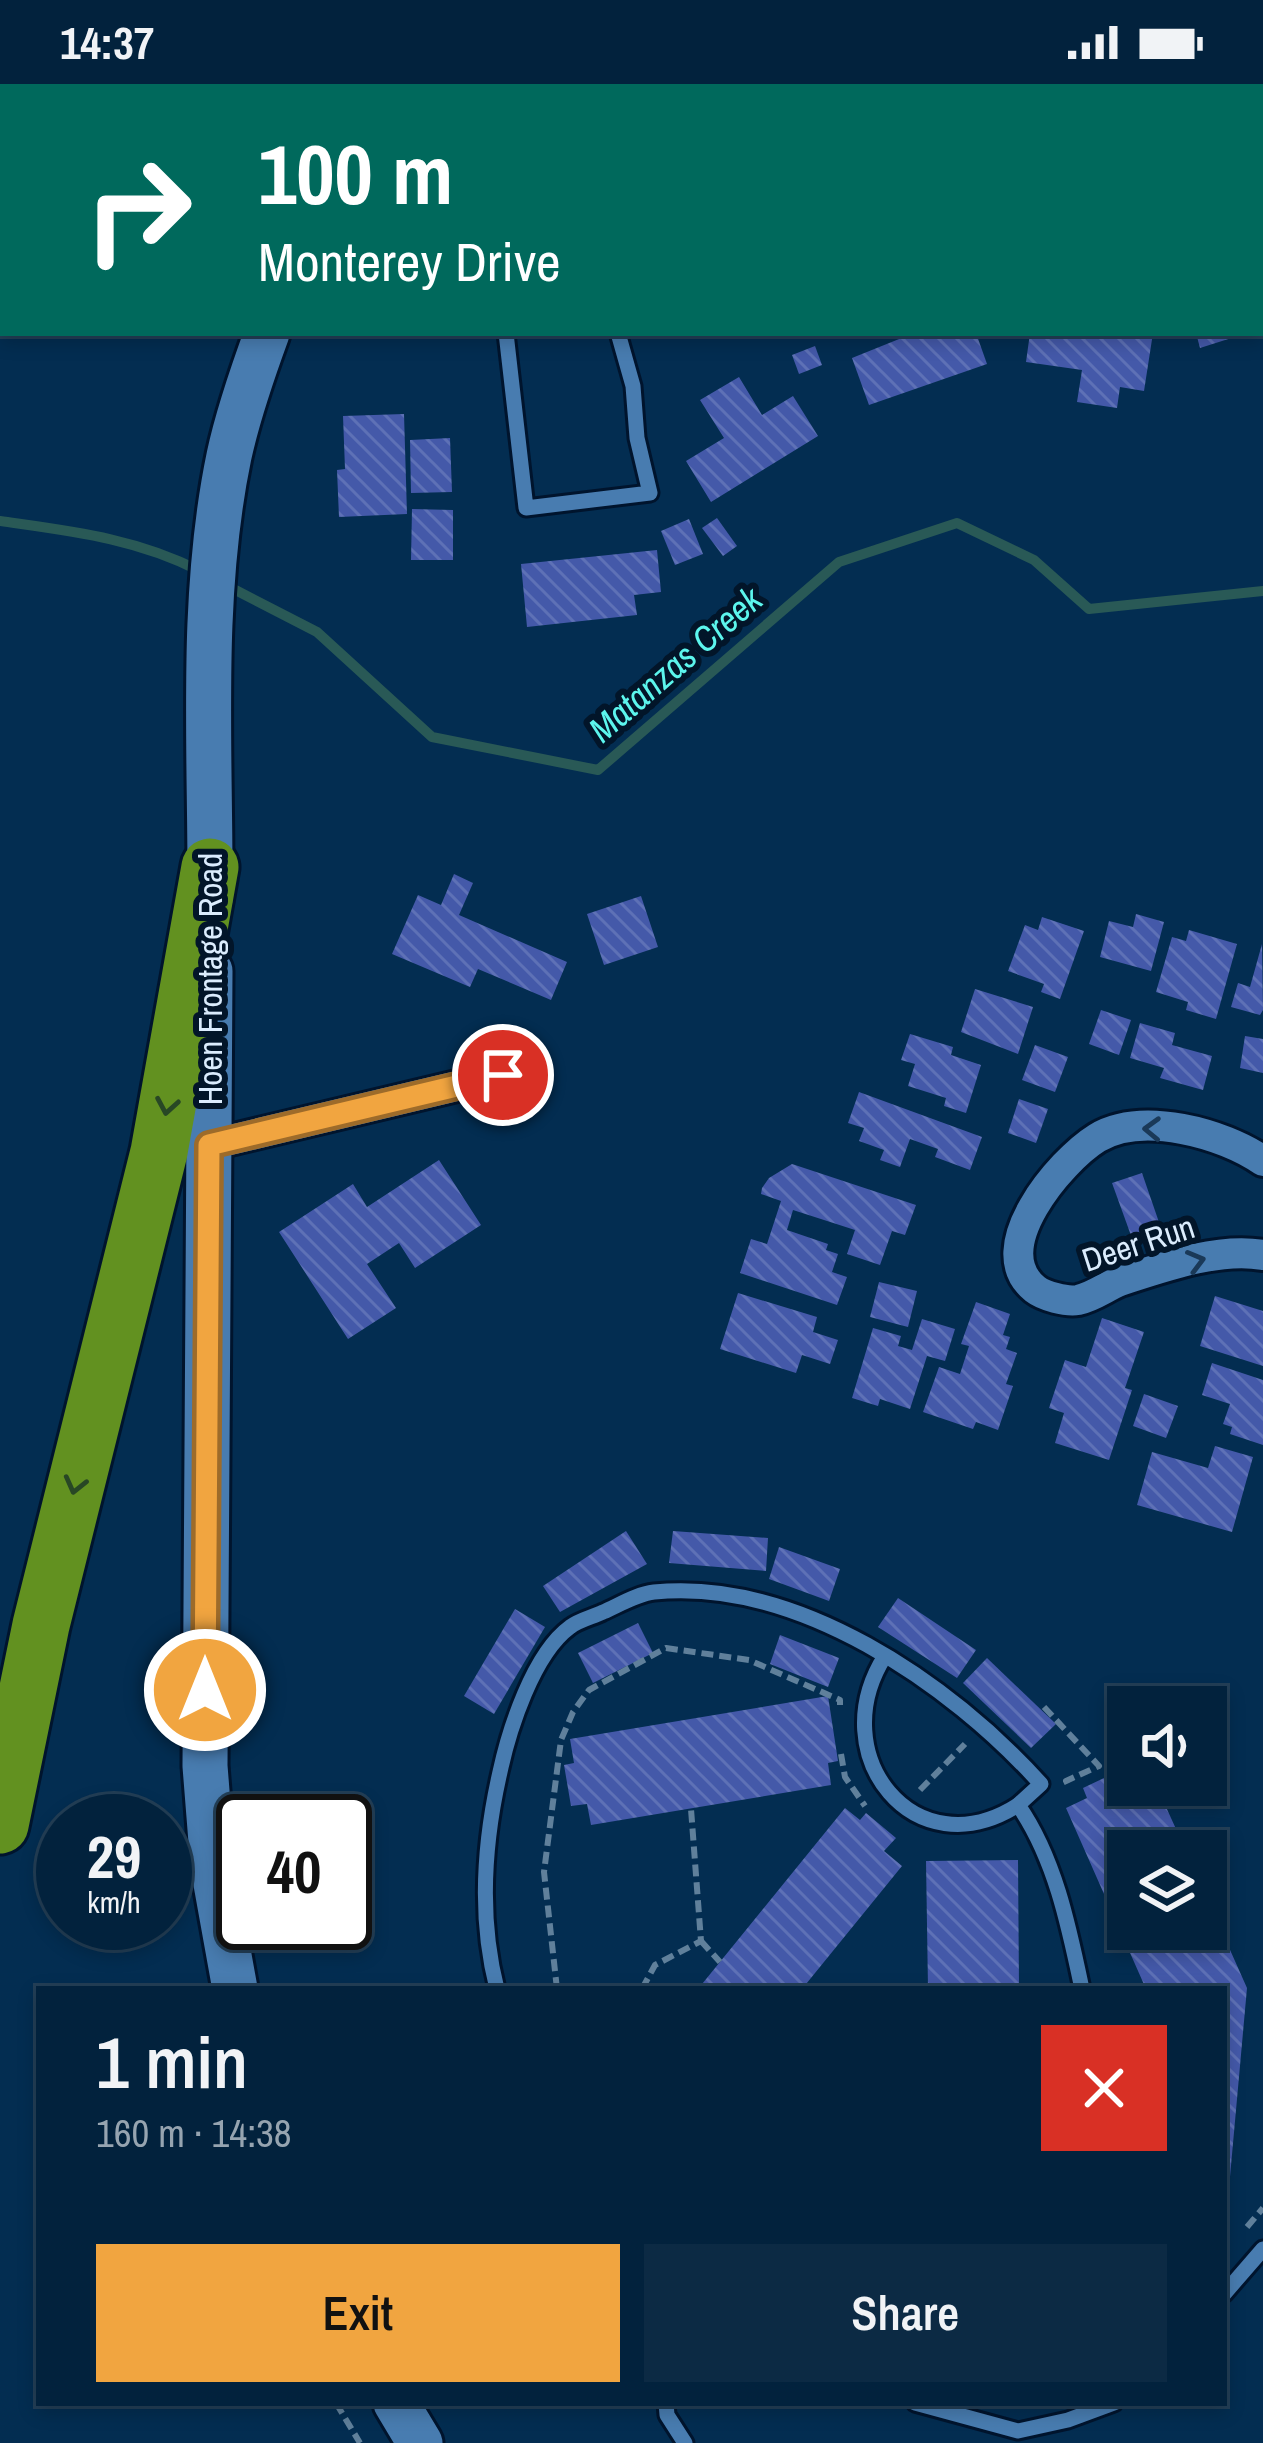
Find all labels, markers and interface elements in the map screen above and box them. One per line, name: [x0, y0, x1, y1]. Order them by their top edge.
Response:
text: 14:37: [60, 12, 154, 73]
text: 100 m: [258, 117, 453, 230]
icon: right: [60, 132, 216, 288]
text: Monterey Drive: [258, 225, 561, 298]
water label: Matanzas Creek: [578, 575, 773, 753]
street label: Hoen Frontage Road: [188, 853, 232, 1105]
pin: [452, 1024, 554, 1126]
icon: arrive: [470, 1042, 536, 1108]
one-way arrow: [155, 1096, 181, 1116]
one-way arrow: [1143, 1116, 1161, 1142]
street label: Deer Run: [1076, 1204, 1200, 1282]
one-way arrow: [1186, 1250, 1206, 1275]
one-way arrow: [65, 1474, 90, 1494]
position arrow: [142, 1627, 268, 1753]
map controls: [1107, 1686, 1227, 1950]
button: sound: [1107, 1686, 1227, 1806]
speed limit sign: 40: [216, 1794, 372, 1950]
text: 29: [87, 1816, 141, 1897]
button: layers: [1107, 1830, 1227, 1950]
text: km/h: [87, 1882, 141, 1922]
text: 1 min: [96, 2013, 248, 2110]
button: close: [1041, 2025, 1167, 2151]
text: 160 m · 14:38: [96, 2107, 292, 2159]
button: Exit: [96, 2244, 620, 2382]
button: Share: [644, 2244, 1167, 2382]

